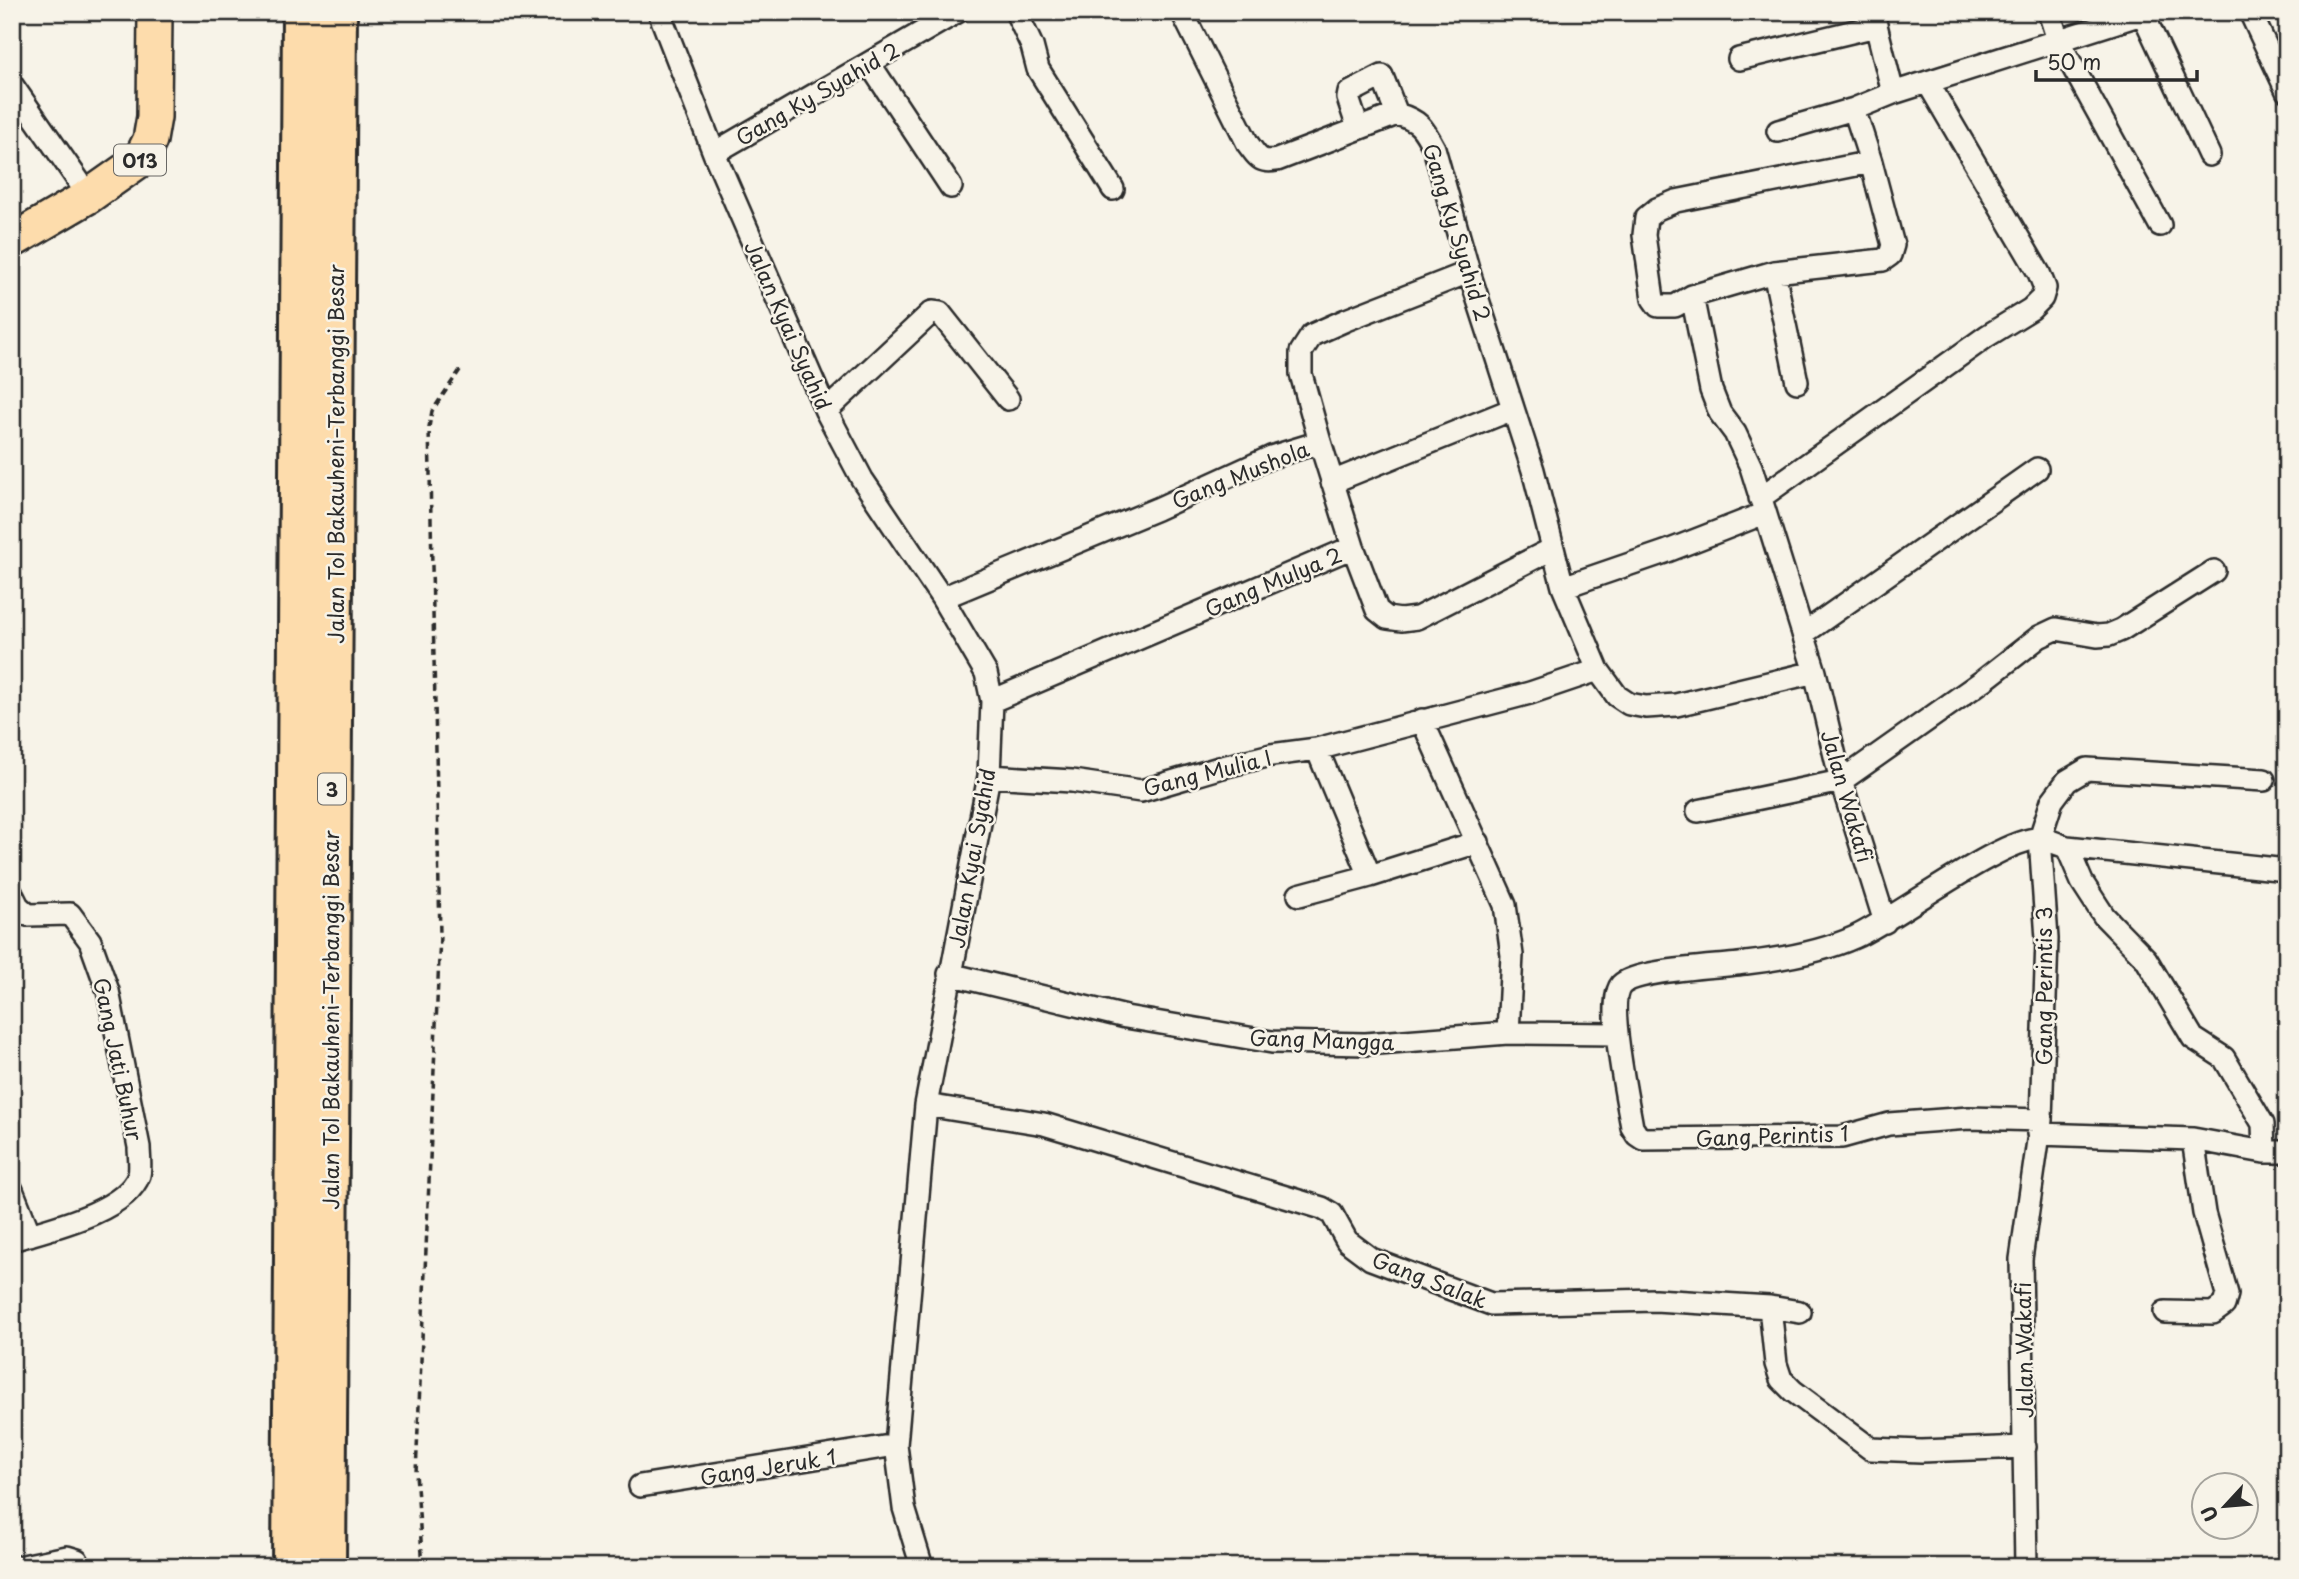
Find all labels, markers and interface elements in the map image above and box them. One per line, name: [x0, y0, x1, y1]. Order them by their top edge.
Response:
street label: Gang Ky Syahid 2: [729, 33, 905, 153]
scale bar: [2036, 38, 2198, 82]
text: 50 m: [2047, 45, 2101, 77]
street label: Gang Ky Syahid 2: [1416, 139, 1500, 325]
road number: 013: [114, 144, 166, 176]
street label: Jalan Kyai Syahid: [737, 235, 841, 415]
street label: Jalan Tol Bakauheni–Terbanggi Besar: [319, 264, 351, 644]
street label: Gang Mushola: [1167, 432, 1313, 516]
street label: Gang Mulya 2: [1200, 538, 1346, 624]
street label: Jalan Wakafi: [1814, 726, 1882, 866]
street label: Gang Mulia I: [1140, 741, 1274, 803]
street label: Jalan Kyai Syahid: [939, 766, 1003, 950]
road number: 3: [318, 774, 346, 804]
street label: Jalan Tol Bakauheni–Terbanggi Besar: [314, 830, 346, 1210]
street label: Gang Perintis 3: [2027, 906, 2059, 1066]
street label: Gang Jati Buhur: [86, 975, 152, 1144]
street label: Gang Mangga: [1249, 1020, 1395, 1058]
street label: Gang Perintis 1: [1695, 1116, 1849, 1154]
street label: Gang Salak: [1368, 1242, 1492, 1316]
street label: Jalan Wakafi: [2006, 1282, 2040, 1418]
street label: Gang Jeruk 1: [698, 1439, 838, 1493]
north arrow: [2190, 1470, 2260, 1540]
text: U: [2193, 1501, 2225, 1527]

